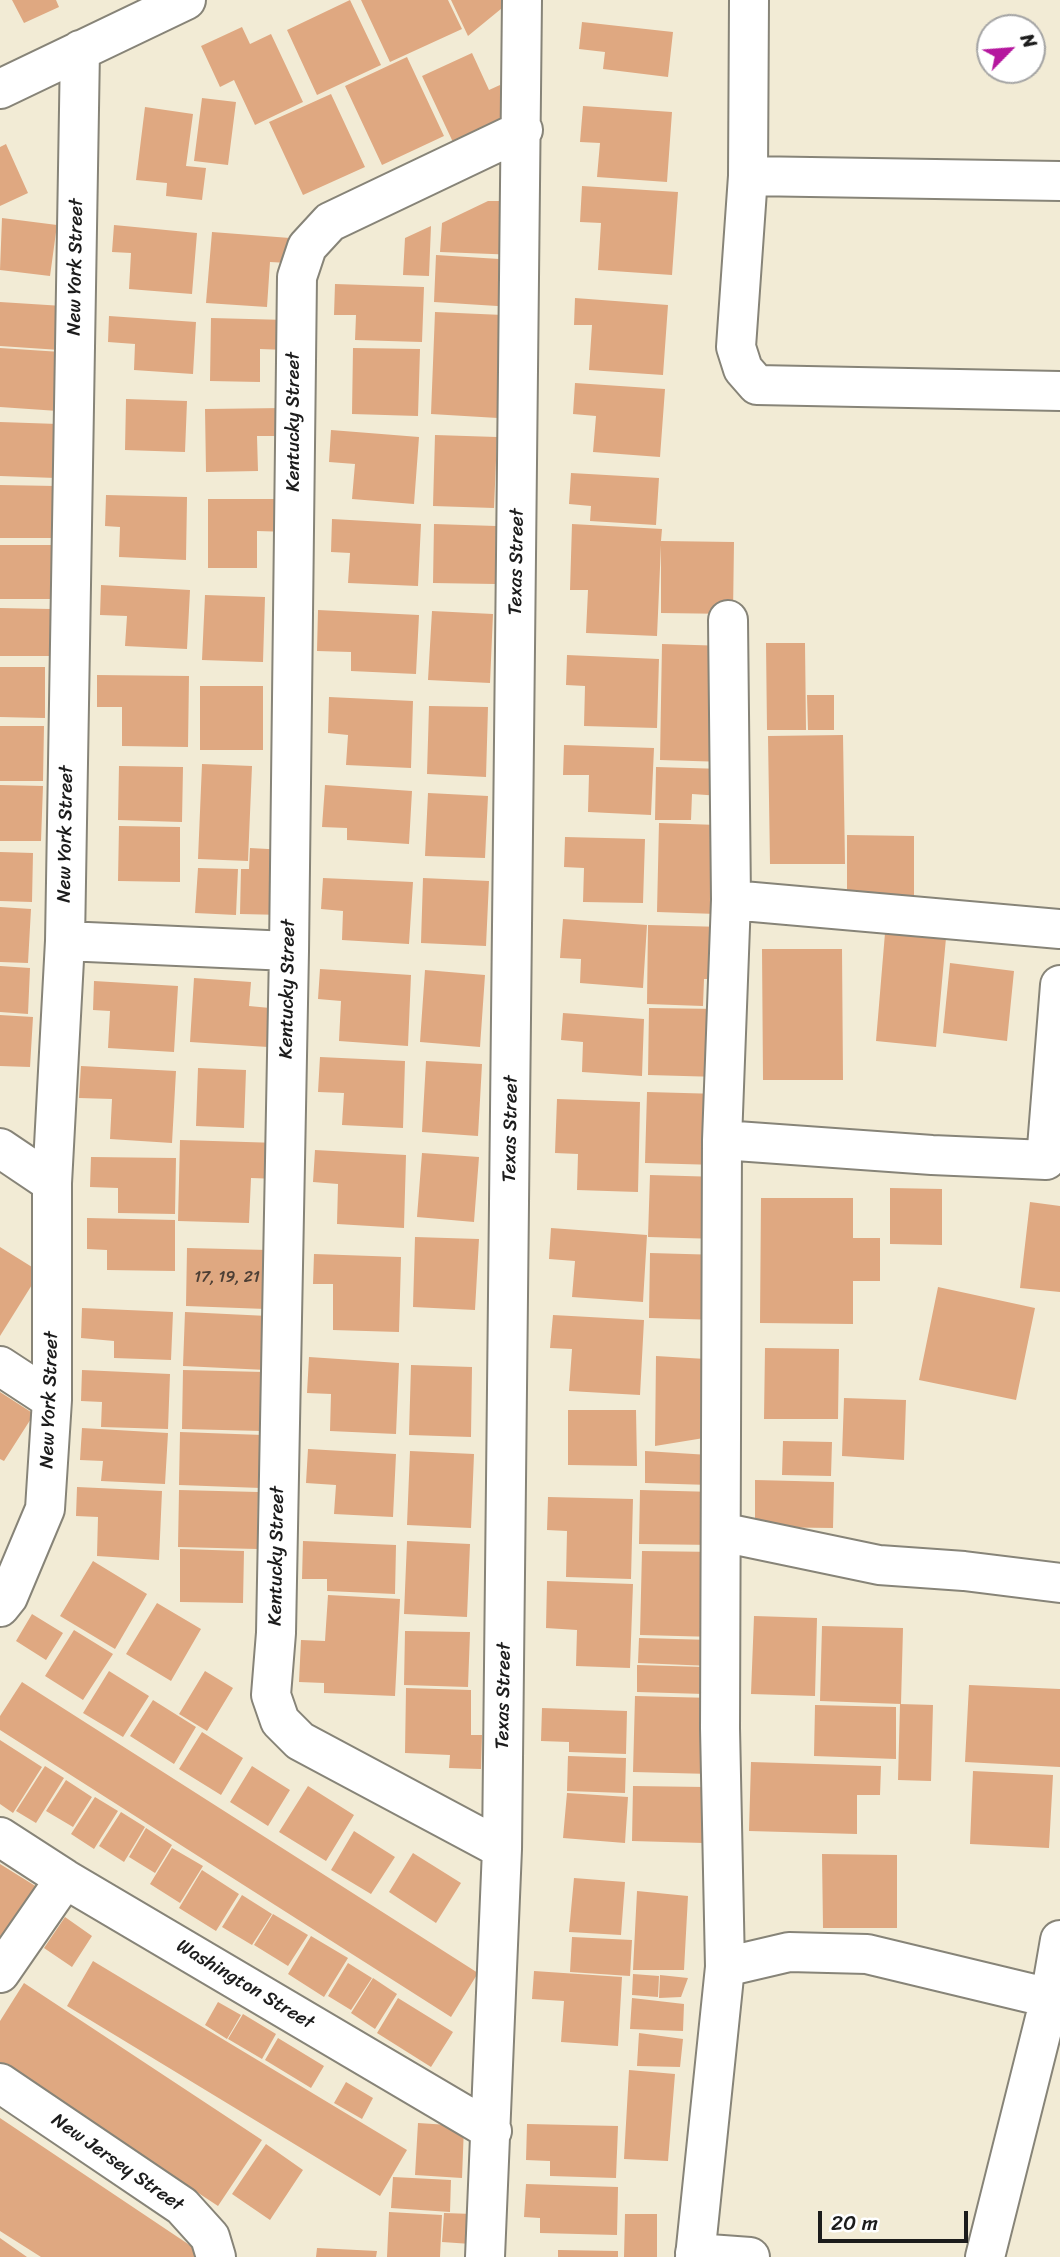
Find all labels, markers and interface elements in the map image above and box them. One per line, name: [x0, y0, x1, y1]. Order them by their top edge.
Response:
north arrow: [976, 14, 1046, 84]
text: N: [1011, 28, 1046, 54]
street label: New York Street: [63, 198, 89, 336]
street label: Kentucky Street: [283, 352, 305, 492]
street label: Texas Street: [505, 508, 529, 616]
street label: New York Street: [53, 765, 79, 903]
street label: Kentucky Street: [275, 919, 301, 1059]
street label: Texas Street: [499, 1075, 523, 1183]
house number: 17, 19, 21: [194, 1268, 260, 1288]
street label: New York Street: [36, 1331, 64, 1469]
street label: Kentucky Street: [264, 1486, 290, 1626]
street label: Texas Street: [492, 1642, 516, 1750]
street label: Washington Street: [172, 1935, 318, 2035]
street label: New Jersey Street: [47, 2109, 187, 2217]
scale bar: [822, 2198, 972, 2242]
text: 20 m: [831, 2204, 878, 2242]

